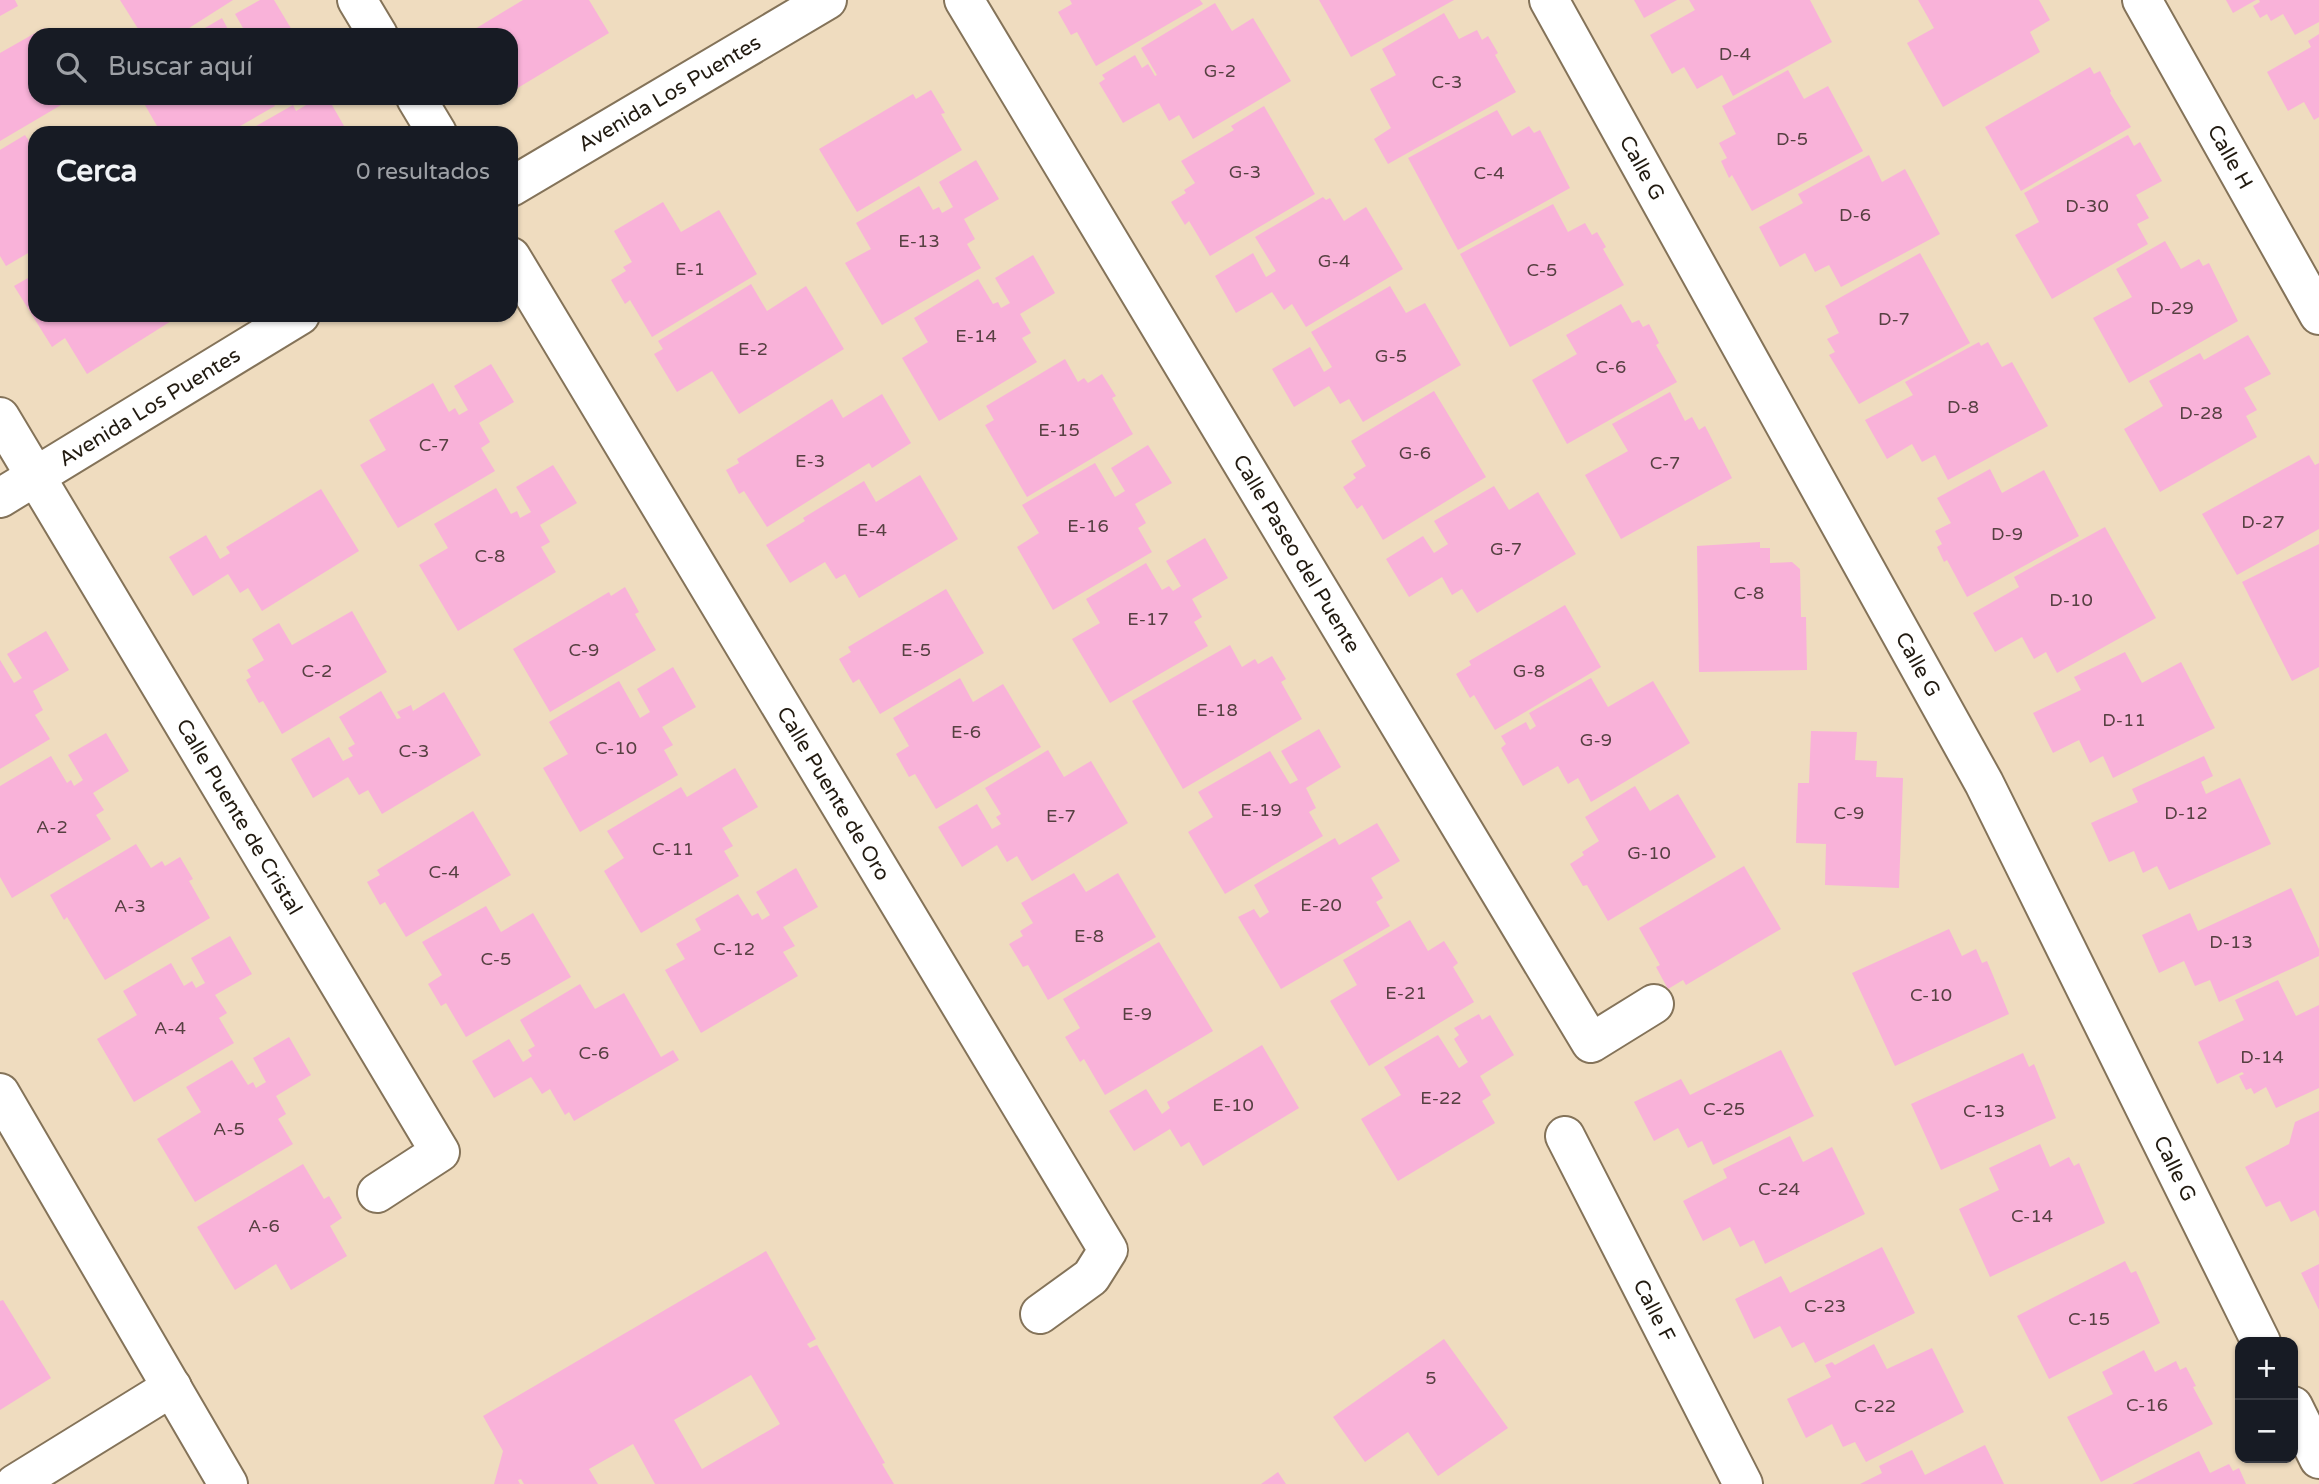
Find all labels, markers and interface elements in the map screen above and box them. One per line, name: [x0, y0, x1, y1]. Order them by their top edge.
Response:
search box: [28, 28, 518, 105]
street label: Avenida Los Puentes: [574, 30, 765, 157]
house number: D-4: [1719, 43, 1751, 65]
icon: search: [52, 48, 90, 86]
text: Buscar aquí: [108, 51, 253, 82]
house number: G-2: [1204, 60, 1236, 82]
house number: C-3: [1432, 71, 1462, 93]
street label: Calle H: [2202, 120, 2258, 194]
house number: D-5: [1776, 128, 1808, 150]
street label: Calle G: [1614, 131, 1670, 205]
text: Cerca: [56, 153, 137, 190]
text: 0 resultados: [356, 158, 490, 186]
house number: G-3: [1229, 161, 1261, 183]
house number: C-4: [1474, 162, 1504, 184]
house number: D-30: [2065, 195, 2109, 217]
house number: D-6: [1839, 204, 1871, 226]
house number: E-13: [898, 230, 940, 252]
house number: G-4: [1318, 250, 1350, 272]
house number: E-1: [675, 258, 705, 280]
house number: C-5: [1527, 259, 1557, 281]
house number: D-29: [2150, 297, 2194, 319]
house number: D-7: [1878, 308, 1910, 330]
house number: E-14: [955, 325, 997, 347]
house number: E-2: [738, 338, 768, 360]
street label: Avenida Los Puentes: [54, 342, 245, 472]
house number: G-5: [1375, 345, 1407, 367]
house number: C-6: [1596, 356, 1626, 378]
house number: D-8: [1947, 396, 1979, 418]
house number: D-28: [2179, 402, 2223, 424]
house number: E-15: [1038, 419, 1080, 441]
house number: C-7: [419, 434, 449, 456]
house number: G-6: [1399, 442, 1431, 464]
house number: E-3: [795, 450, 825, 472]
street label: Calle Paseo del Puente: [1228, 450, 1366, 657]
house number: C-7: [1650, 452, 1680, 474]
house number: D-27: [2241, 511, 2285, 533]
house number: E-16: [1067, 515, 1109, 537]
house number: E-4: [857, 519, 887, 541]
house number: D-9: [1991, 523, 2023, 545]
house number: G-7: [1490, 538, 1522, 560]
house number: C-8: [475, 545, 505, 567]
house number: C-8: [1734, 582, 1764, 604]
house number: D-10: [2049, 589, 2093, 611]
house number: E-17: [1127, 608, 1169, 630]
street label: Calle G: [1890, 628, 1946, 701]
house number: C-9: [569, 639, 599, 661]
house number: E-5: [901, 639, 931, 661]
house number: C-2: [302, 660, 332, 682]
house number: G-8: [1513, 660, 1545, 682]
house number: E-18: [1196, 699, 1238, 721]
street label: Calle Puente de Oro: [772, 702, 895, 885]
house number: D-11: [2102, 709, 2146, 731]
street label: Calle Puente de Cristal: [171, 714, 308, 919]
house number: E-6: [951, 721, 981, 743]
house number: G-9: [1580, 729, 1612, 751]
house number: C-10: [595, 737, 637, 759]
house number: C-3: [399, 740, 429, 762]
house number: E-19: [1240, 799, 1282, 821]
house number: C-9: [1834, 802, 1864, 824]
house number: D-12: [2164, 802, 2208, 824]
house number: E-7: [1046, 805, 1076, 827]
house number: A-2: [36, 816, 68, 838]
house number: C-11: [652, 838, 694, 860]
house number: G-10: [1627, 842, 1671, 864]
house number: C-4: [429, 861, 459, 883]
house number: E-20: [1300, 894, 1342, 916]
house number: A-3: [114, 895, 146, 917]
house number: E-8: [1074, 925, 1104, 947]
house number: D-13: [2209, 931, 2253, 953]
house number: C-12: [713, 938, 755, 960]
house number: C-5: [481, 948, 511, 970]
house number: E-21: [1385, 982, 1427, 1004]
house number: C-10: [1910, 984, 1952, 1006]
house number: E-9: [1122, 1003, 1152, 1025]
house number: A-4: [154, 1017, 186, 1039]
house number: C-6: [579, 1042, 609, 1064]
house number: D-14: [2240, 1046, 2284, 1068]
house number: E-22: [1420, 1087, 1462, 1109]
house number: E-10: [1212, 1094, 1254, 1116]
house number: C-25: [1703, 1098, 1745, 1120]
house number: C-13: [1963, 1100, 2005, 1122]
house number: A-5: [213, 1118, 245, 1140]
street label: Calle G: [2148, 1132, 2202, 1206]
house number: C-24: [1758, 1178, 1800, 1200]
house number: C-14: [2011, 1205, 2053, 1227]
house number: A-6: [248, 1215, 280, 1237]
street label: Calle F: [1628, 1275, 1681, 1346]
house number: C-23: [1804, 1295, 1846, 1317]
house number: C-15: [2068, 1308, 2110, 1330]
map controls: [2235, 1337, 2298, 1463]
button: +: [2235, 1337, 2298, 1400]
house number: 5: [1425, 1367, 1437, 1389]
house number: C-16: [2126, 1394, 2168, 1416]
house number: C-22: [1854, 1395, 1896, 1417]
button: −: [2235, 1400, 2298, 1463]

